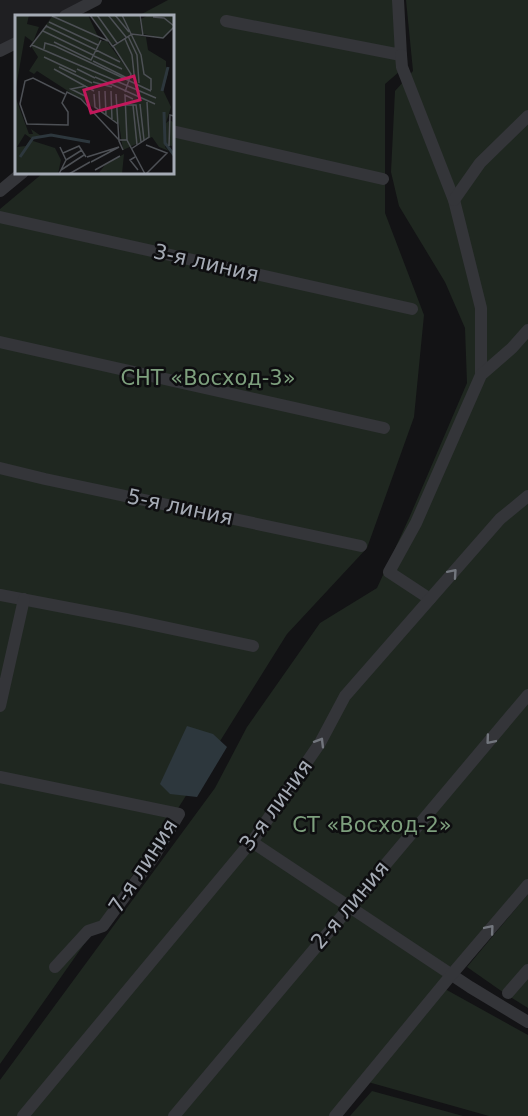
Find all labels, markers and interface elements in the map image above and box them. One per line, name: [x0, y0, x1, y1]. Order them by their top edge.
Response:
inset map: [15, 15, 174, 174]
street label: 3-я линия: [151, 239, 261, 287]
park label: СНТ «Восход-3»: [120, 366, 296, 390]
street label: 5-я линия: [125, 484, 235, 530]
one-way arrow: [446, 569, 457, 580]
one-way arrow: [486, 733, 497, 744]
one-way arrow: [313, 738, 325, 748]
street label: 3-я линия: [235, 755, 317, 855]
park label: СТ «Восход-2»: [292, 813, 452, 837]
street label: 7-я линия: [104, 814, 182, 918]
street label: 2-я линия: [306, 856, 394, 954]
one-way arrow: [483, 925, 494, 936]

